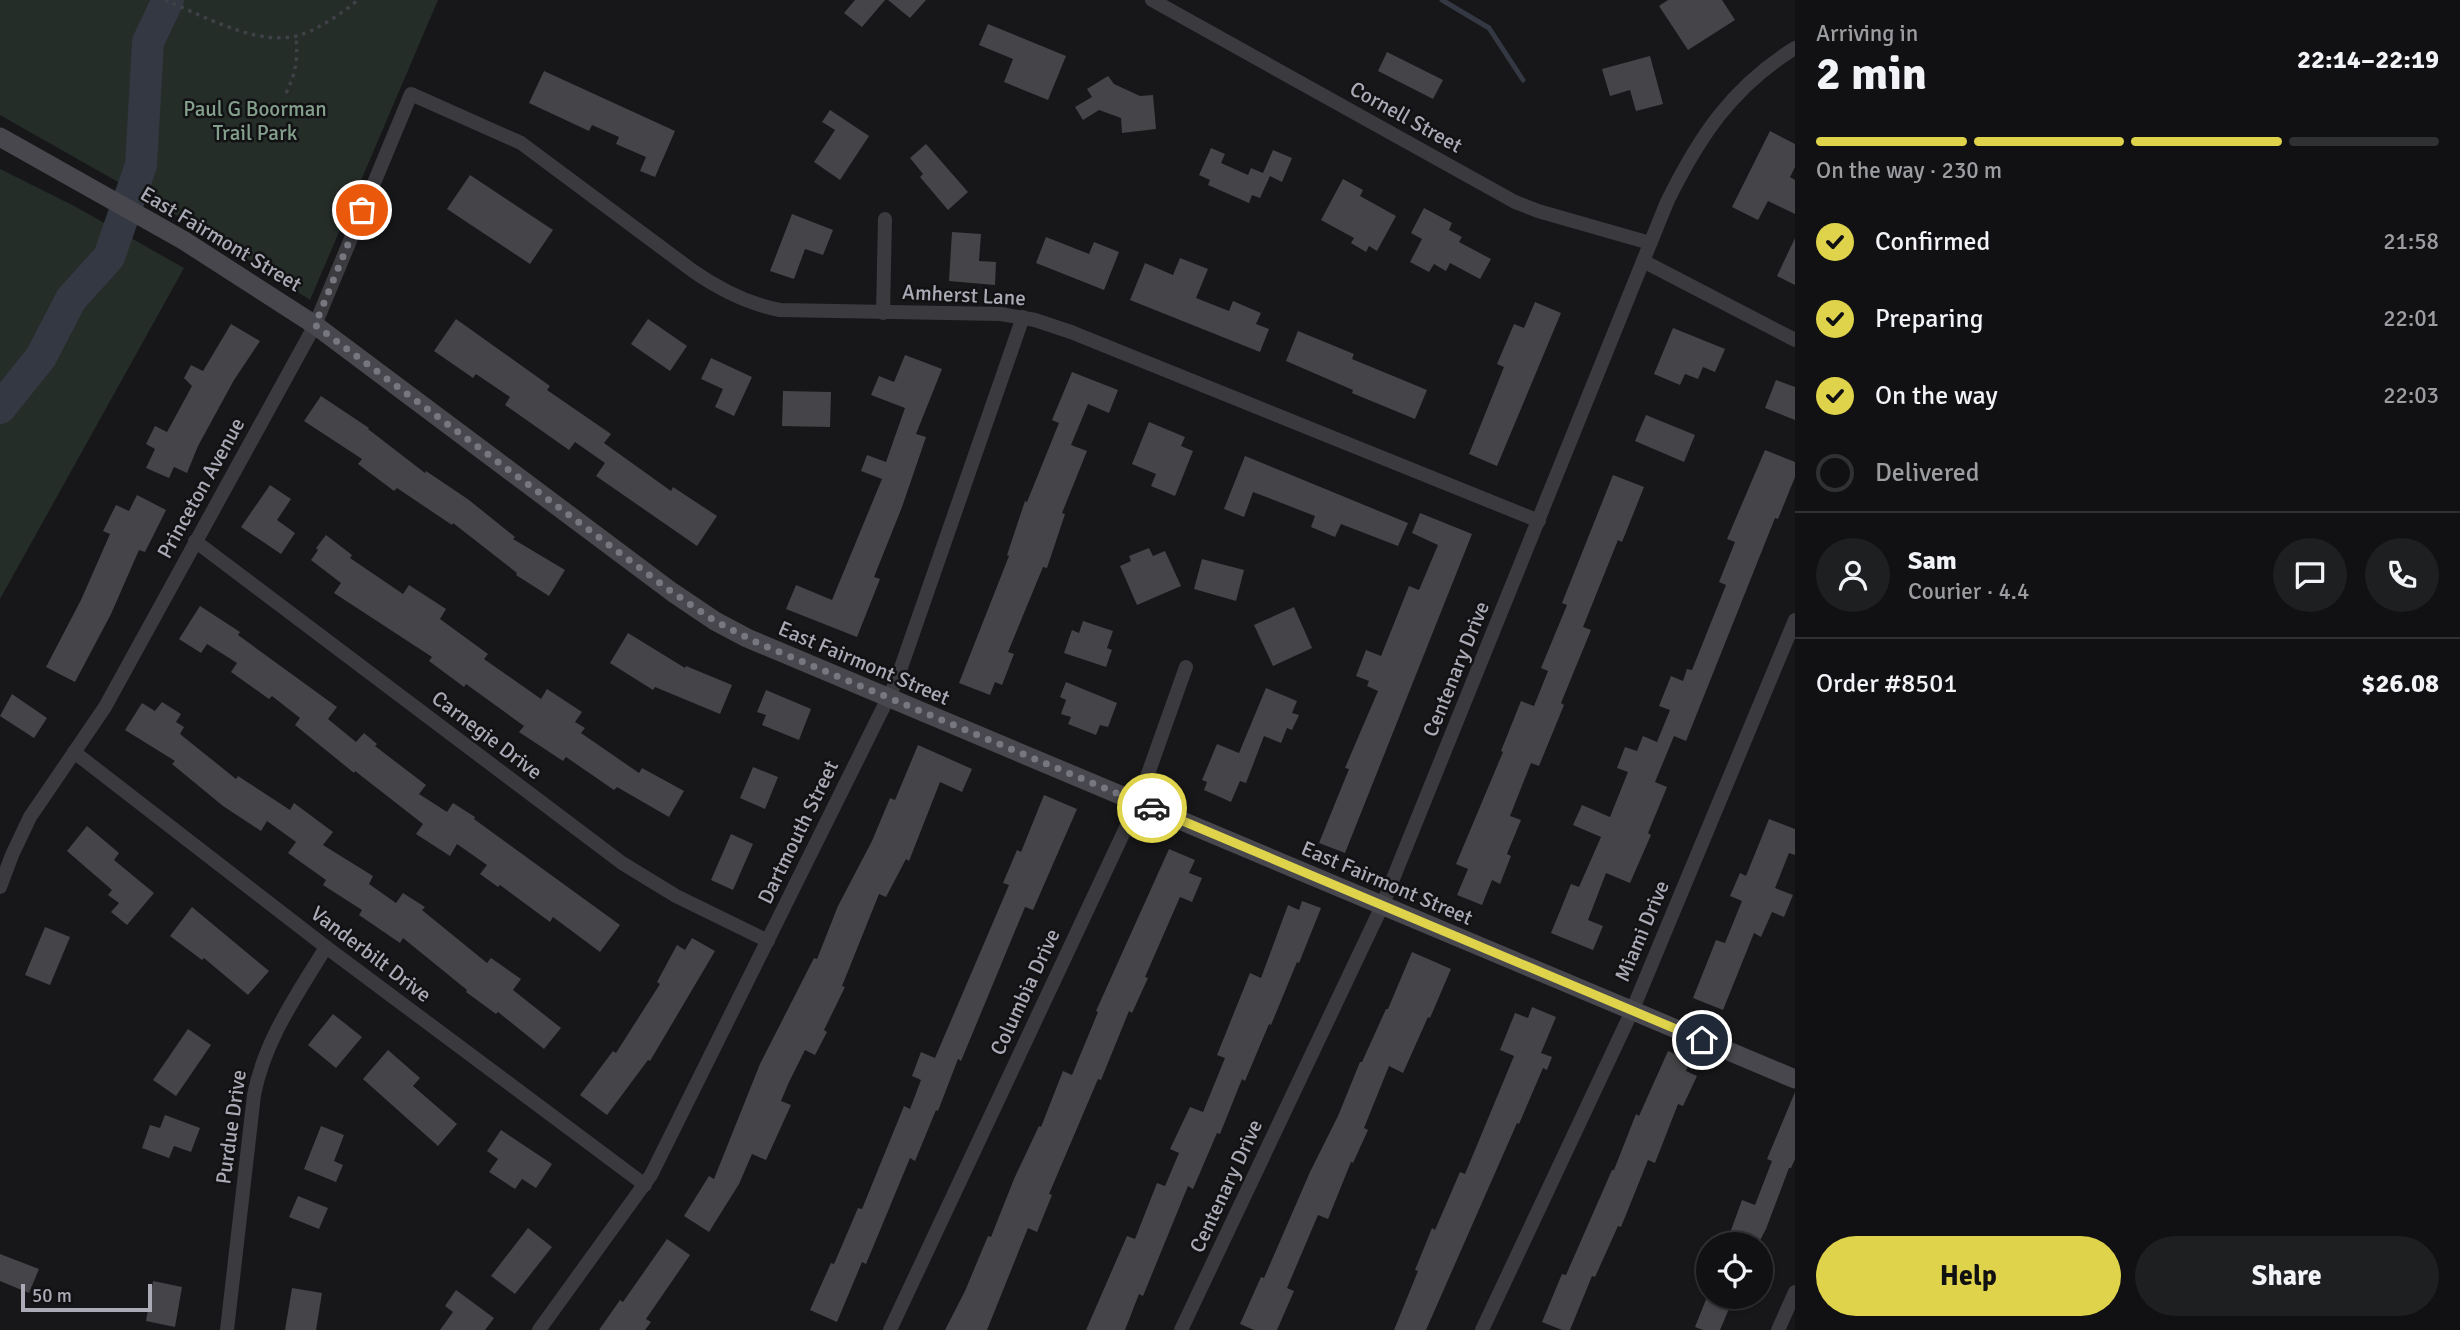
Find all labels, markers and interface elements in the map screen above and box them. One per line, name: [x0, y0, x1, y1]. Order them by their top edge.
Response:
text: Arriving in: [1816, 19, 1918, 48]
text: 22:14–22:19: [2297, 44, 2439, 76]
text: 2 min: [1816, 46, 1927, 102]
street label: Cornell Street: [1345, 75, 1467, 159]
park label: Paul G Boorman Trail Park: [183, 96, 327, 146]
text: On the way · 230 m: [1816, 156, 2002, 185]
pin: [332, 180, 392, 240]
street label: East Fairmont Street: [136, 181, 306, 297]
icon: bag: [343, 191, 381, 229]
icon: check: [1816, 223, 1854, 261]
text: Confirmed: [1875, 226, 1990, 258]
text: 21:58: [2383, 227, 2439, 256]
street label: Amherst Lane: [902, 279, 1026, 311]
icon: check: [1816, 300, 1854, 338]
text: Preparing: [1875, 303, 1983, 335]
text: 22:01: [2383, 304, 2439, 333]
icon: check: [1816, 377, 1854, 415]
text: On the way: [1875, 380, 1998, 412]
text: 22:03: [2383, 381, 2439, 410]
street label: Princeton Avenue: [152, 413, 250, 563]
text: Delivered: [1875, 457, 1980, 489]
button: person: [1816, 538, 1890, 612]
button: chat: [2273, 538, 2347, 612]
button: phone: [2365, 538, 2439, 612]
text: Sam: [1908, 545, 1957, 577]
text: Courier · 4.4: [1908, 577, 2029, 606]
street label: Centenary Drive: [1417, 597, 1495, 741]
street label: East Fairmont Street: [774, 615, 954, 711]
text: Order #8501: [1816, 668, 1957, 700]
text: $26.08: [2361, 668, 2439, 700]
street label: Carnegie Drive: [427, 685, 547, 785]
street label: Dartmouth Street: [752, 756, 844, 908]
courier: [1117, 773, 1187, 843]
icon: car: [1133, 789, 1171, 827]
street label: East Fairmont Street: [1297, 835, 1477, 931]
street label: Miami Drive: [1609, 877, 1675, 985]
street label: Vanderbilt Drive: [306, 900, 436, 1008]
street label: Columbia Drive: [984, 925, 1066, 1059]
pin: [1672, 1010, 1732, 1070]
icon: home: [1683, 1021, 1721, 1059]
street label: Purdue Drive: [210, 1068, 252, 1186]
street label: Centenary Drive: [1184, 1115, 1268, 1257]
map controls: [1696, 1232, 1773, 1309]
button: locate: [1696, 1232, 1773, 1309]
button: Help: [1816, 1236, 2121, 1316]
button: Share: [2135, 1236, 2439, 1316]
scale bar: [21, 1281, 152, 1313]
text: 50 m: [32, 1284, 72, 1308]

